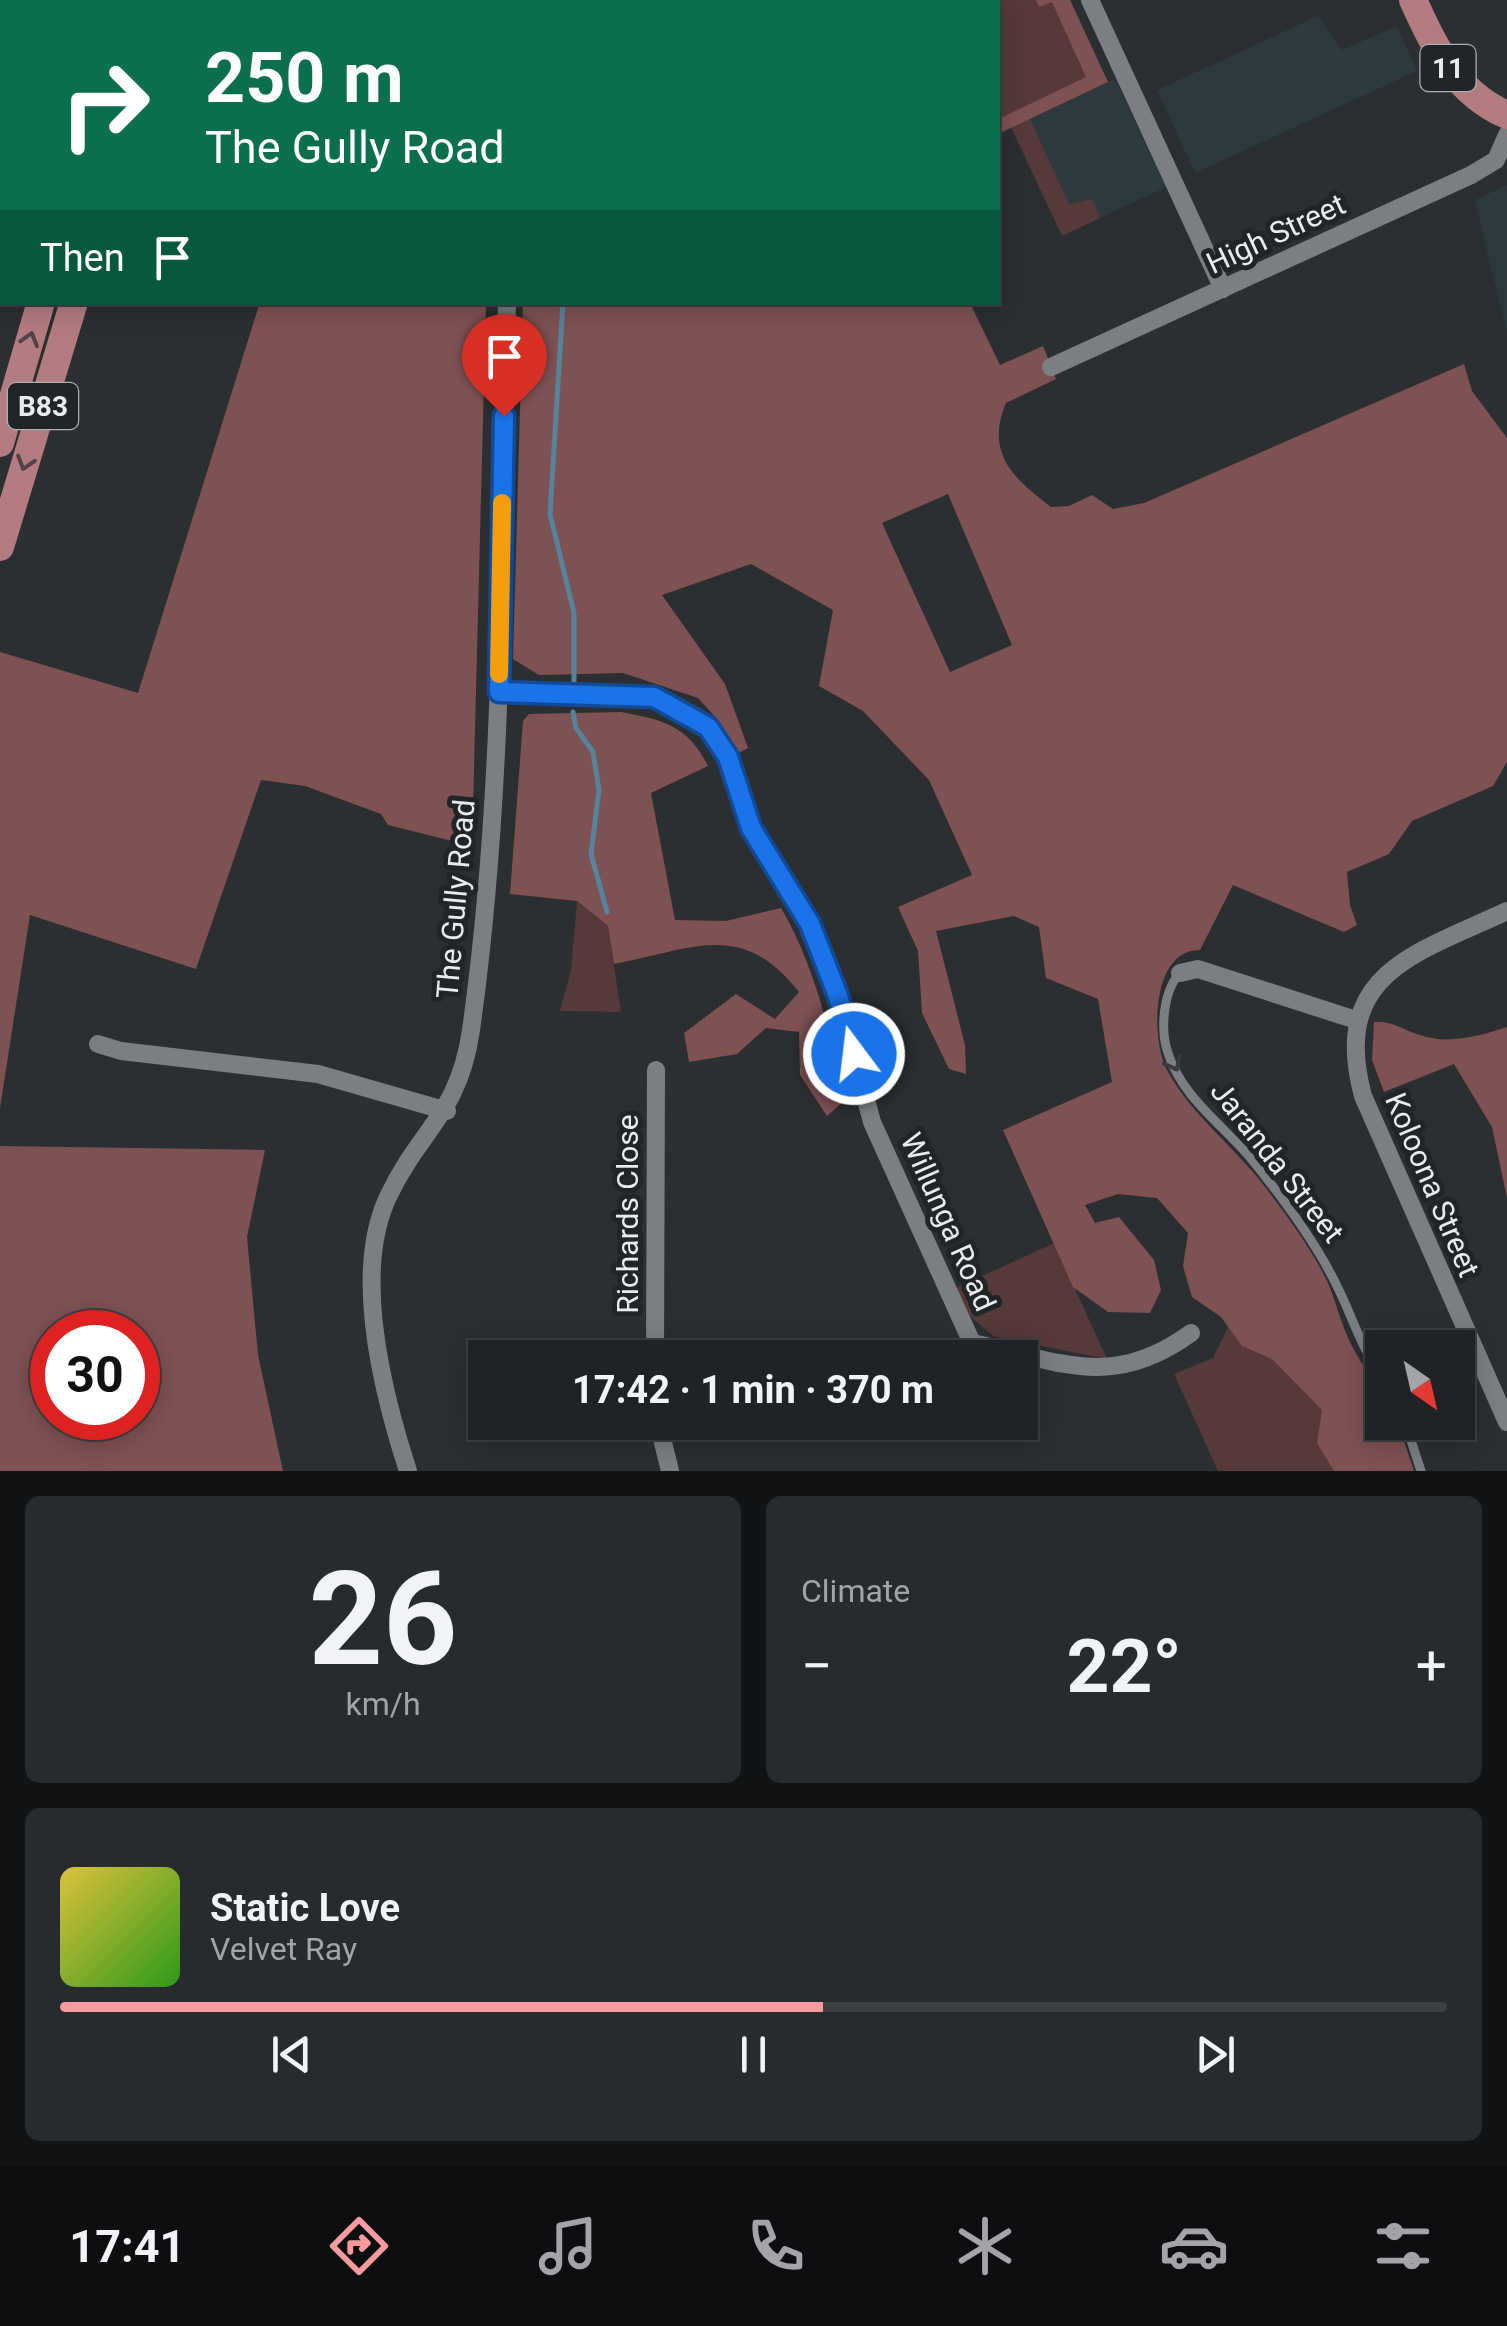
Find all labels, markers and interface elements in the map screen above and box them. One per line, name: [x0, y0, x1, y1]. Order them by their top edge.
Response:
text: 250 m: [205, 37, 404, 119]
icon: right: [40, 40, 170, 170]
road number: 11: [1420, 45, 1476, 91]
text: The Gully Road: [205, 121, 505, 174]
street label: High Street: [1201, 186, 1351, 281]
icon: arrive: [145, 230, 200, 285]
text: Then: [40, 236, 125, 280]
pin: [462, 314, 547, 417]
icon: arrive: [477, 329, 532, 384]
one-way arrow: [18, 331, 39, 348]
road number: B83: [8, 383, 78, 429]
one-way arrow: [17, 454, 37, 471]
street label: The Gully Road: [429, 798, 482, 1000]
position arrow: [802, 1002, 906, 1106]
one-way arrow: [1162, 1054, 1182, 1072]
street label: Jaranda Street: [1204, 1074, 1351, 1249]
street label: Koloona Street: [1378, 1088, 1487, 1282]
street label: Richards Close: [610, 1114, 645, 1314]
street label: Willunga Road: [894, 1127, 1003, 1316]
speed limit sign: 30: [30, 1310, 160, 1440]
north arrow: [1365, 1330, 1475, 1440]
map controls: [1365, 1330, 1475, 1440]
text: 17:42 · 1 min · 370 m: [572, 1368, 934, 1412]
text: 26: [308, 1543, 458, 1696]
text: Climate: [801, 1572, 910, 1610]
text: 22°: [1066, 1622, 1182, 1710]
text: −: [801, 1634, 832, 1698]
text: +: [1416, 1634, 1447, 1698]
text: km/h: [345, 1685, 421, 1723]
text: Static Love: [210, 1886, 400, 1930]
text: Velvet Ray: [210, 1930, 357, 1968]
icon: previous: [264, 2027, 319, 2082]
icon: pause: [726, 2027, 781, 2082]
icon: next: [1188, 2027, 1243, 2082]
icon: directions: [324, 2211, 394, 2281]
icon: music: [533, 2211, 603, 2281]
icon: phone: [741, 2211, 811, 2281]
icon: climate: [950, 2211, 1020, 2281]
icon: car: [1159, 2211, 1229, 2281]
icon: filters: [1368, 2211, 1438, 2281]
text: 17:41: [69, 2220, 185, 2273]

